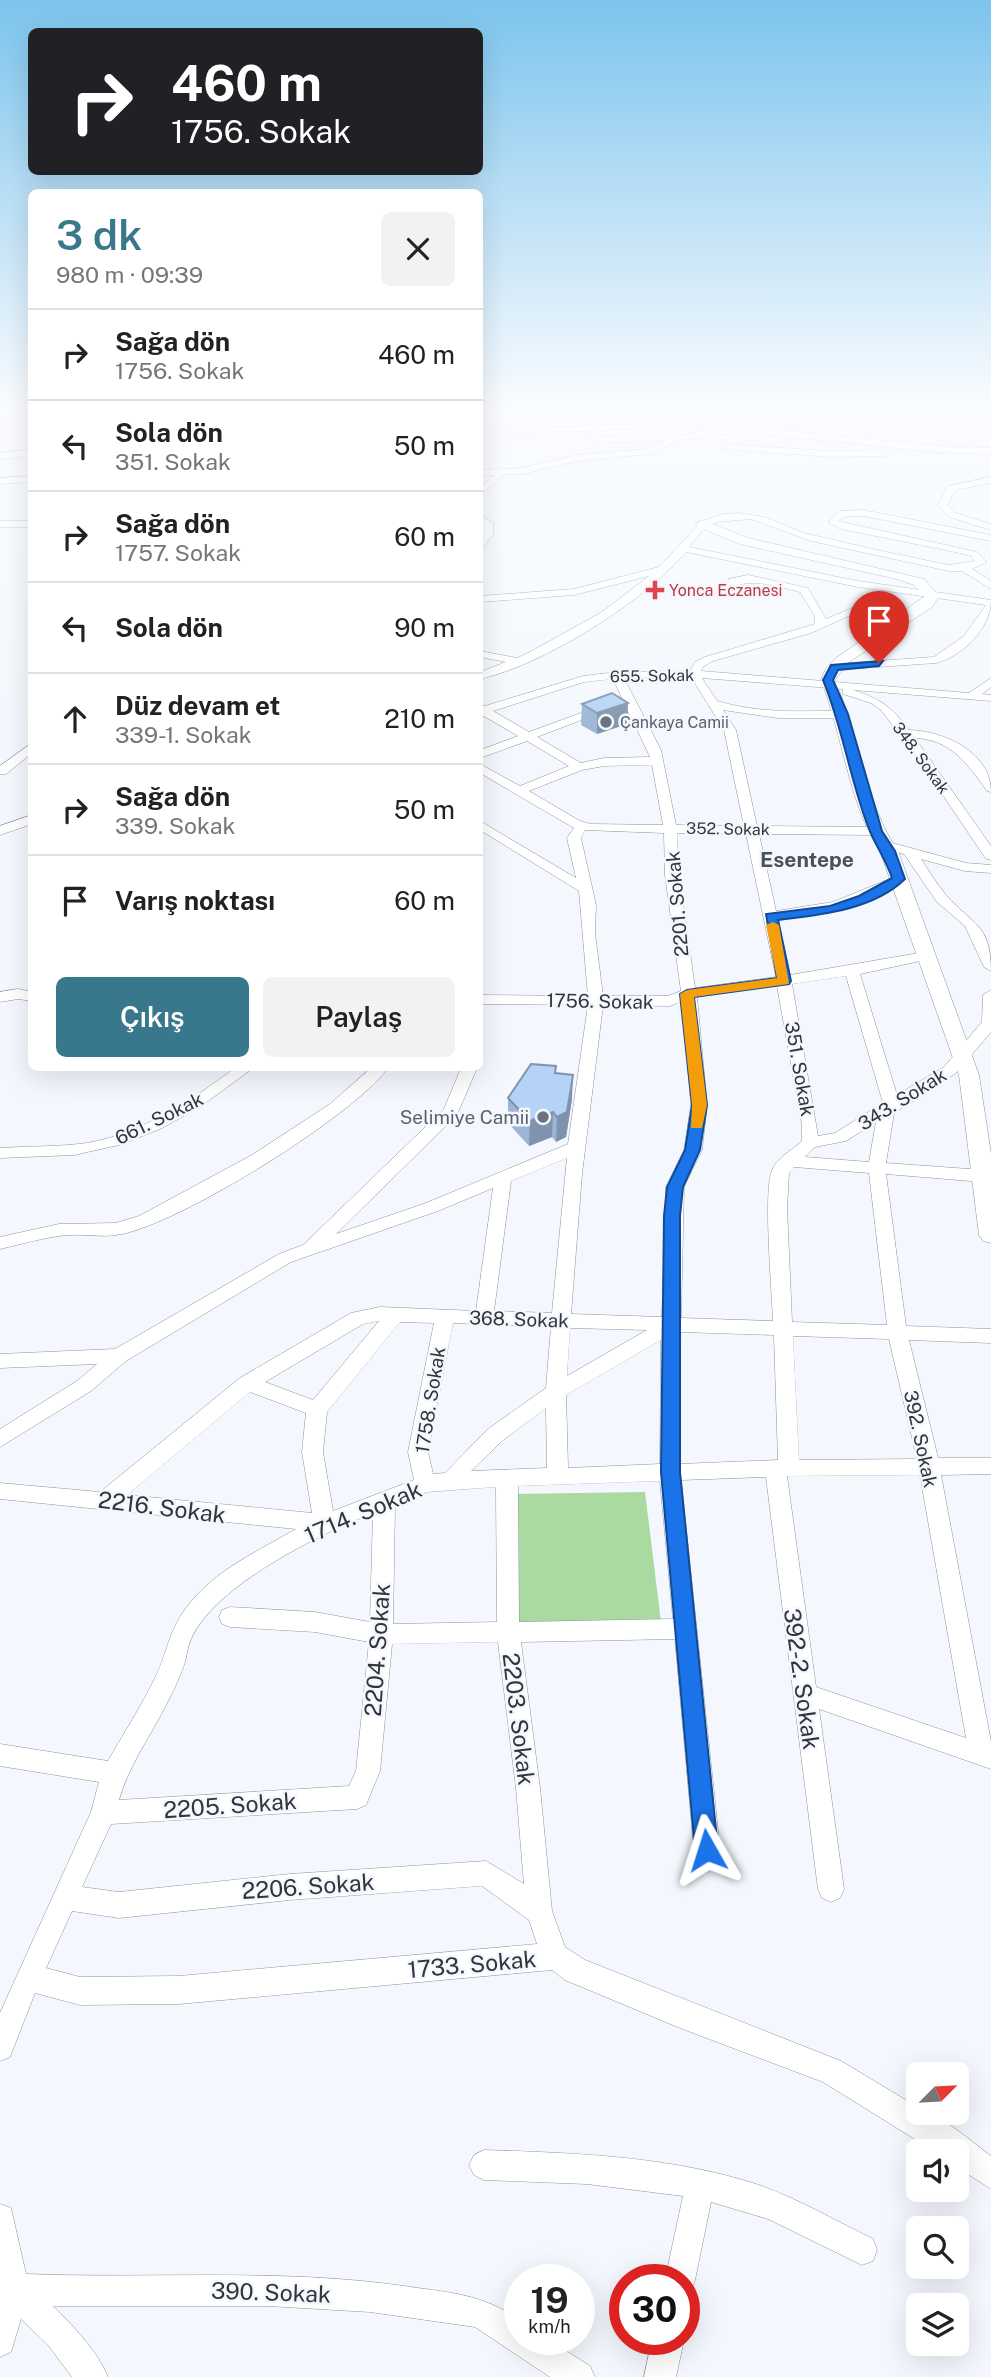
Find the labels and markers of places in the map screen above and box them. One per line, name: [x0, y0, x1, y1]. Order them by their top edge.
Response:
place label: Yonca Eczanesi: [669, 581, 782, 600]
marker: Yonca Eczanesi: [647, 582, 663, 598]
pin: [849, 591, 909, 663]
place label: Çankaya Camii: [620, 713, 729, 732]
marker: Çankaya Camii: [598, 714, 614, 730]
place label: Selimiye Camii: [400, 1106, 529, 1128]
marker: Selimiye Camii: [535, 1109, 551, 1125]

